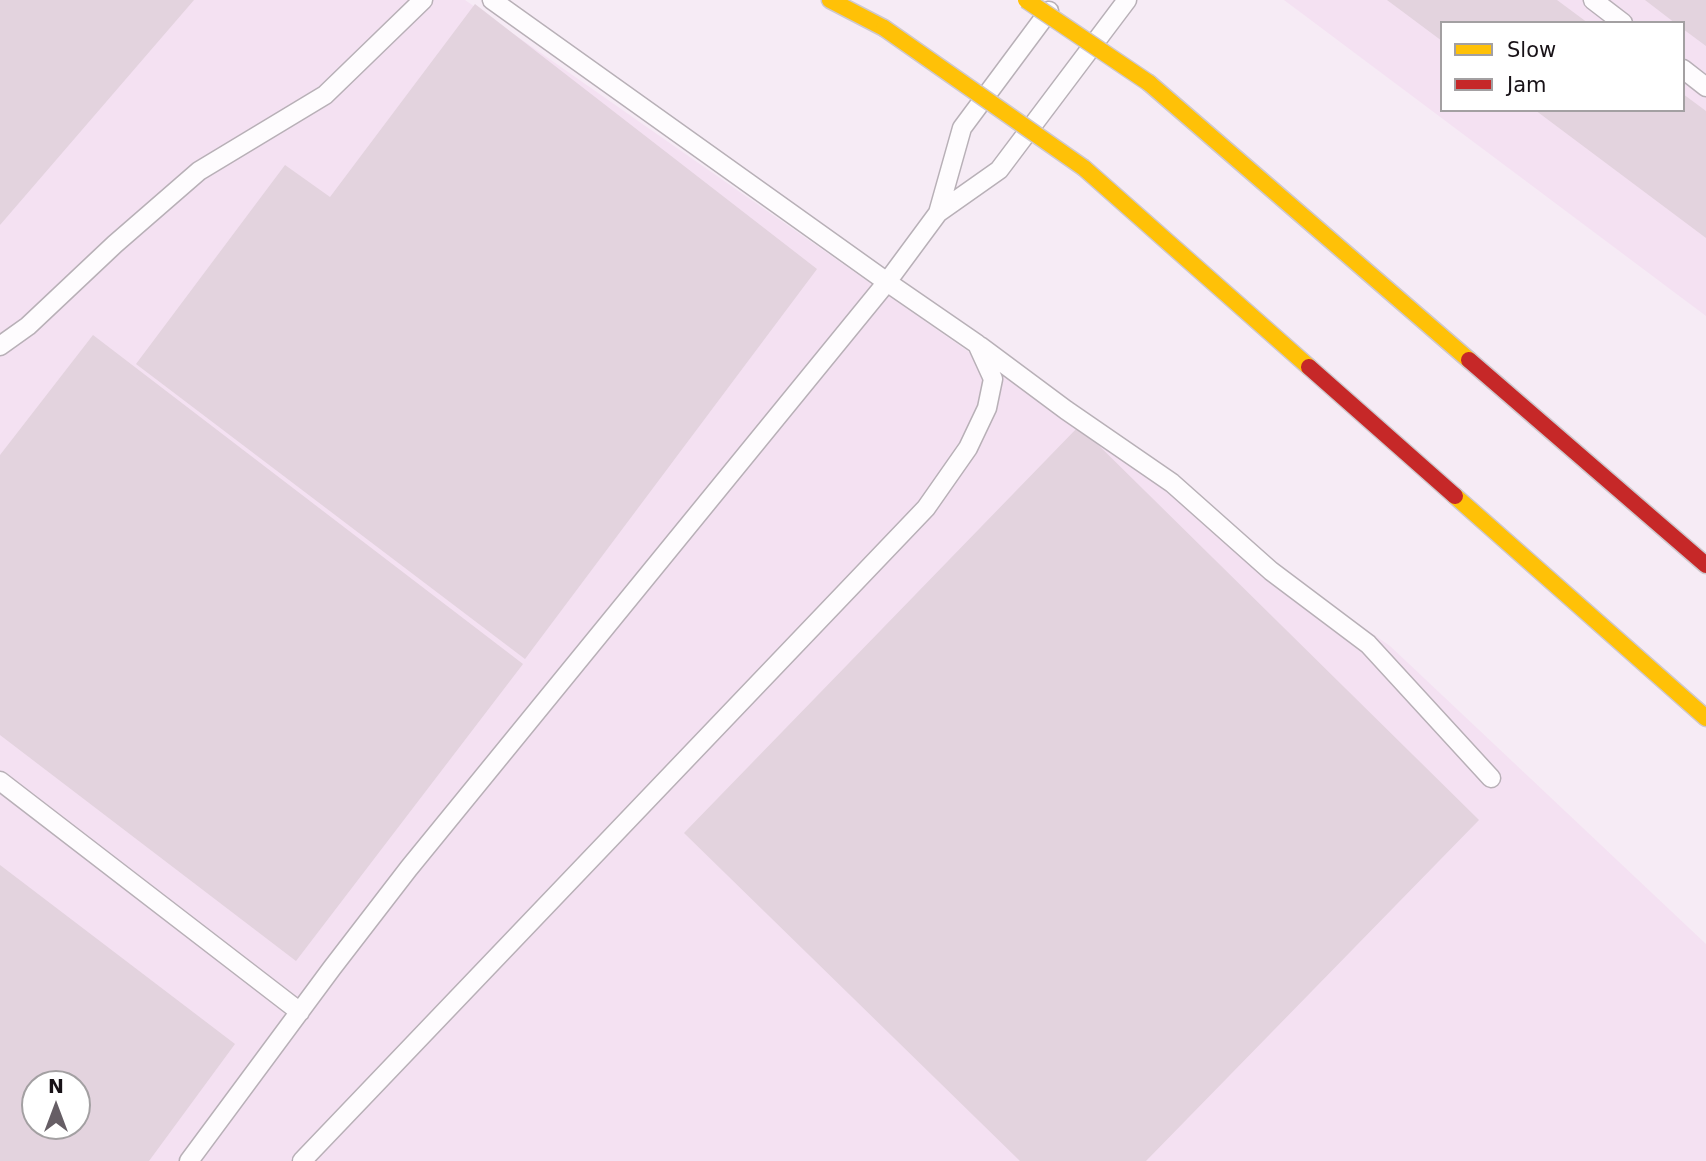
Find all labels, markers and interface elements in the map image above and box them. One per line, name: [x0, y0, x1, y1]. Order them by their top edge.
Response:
legend: [1440, 21, 1685, 112]
text: Slow: [1507, 38, 1556, 62]
text: Jam: [1507, 73, 1547, 97]
north arrow: [21, 1070, 91, 1140]
text: N: [48, 1075, 64, 1097]

